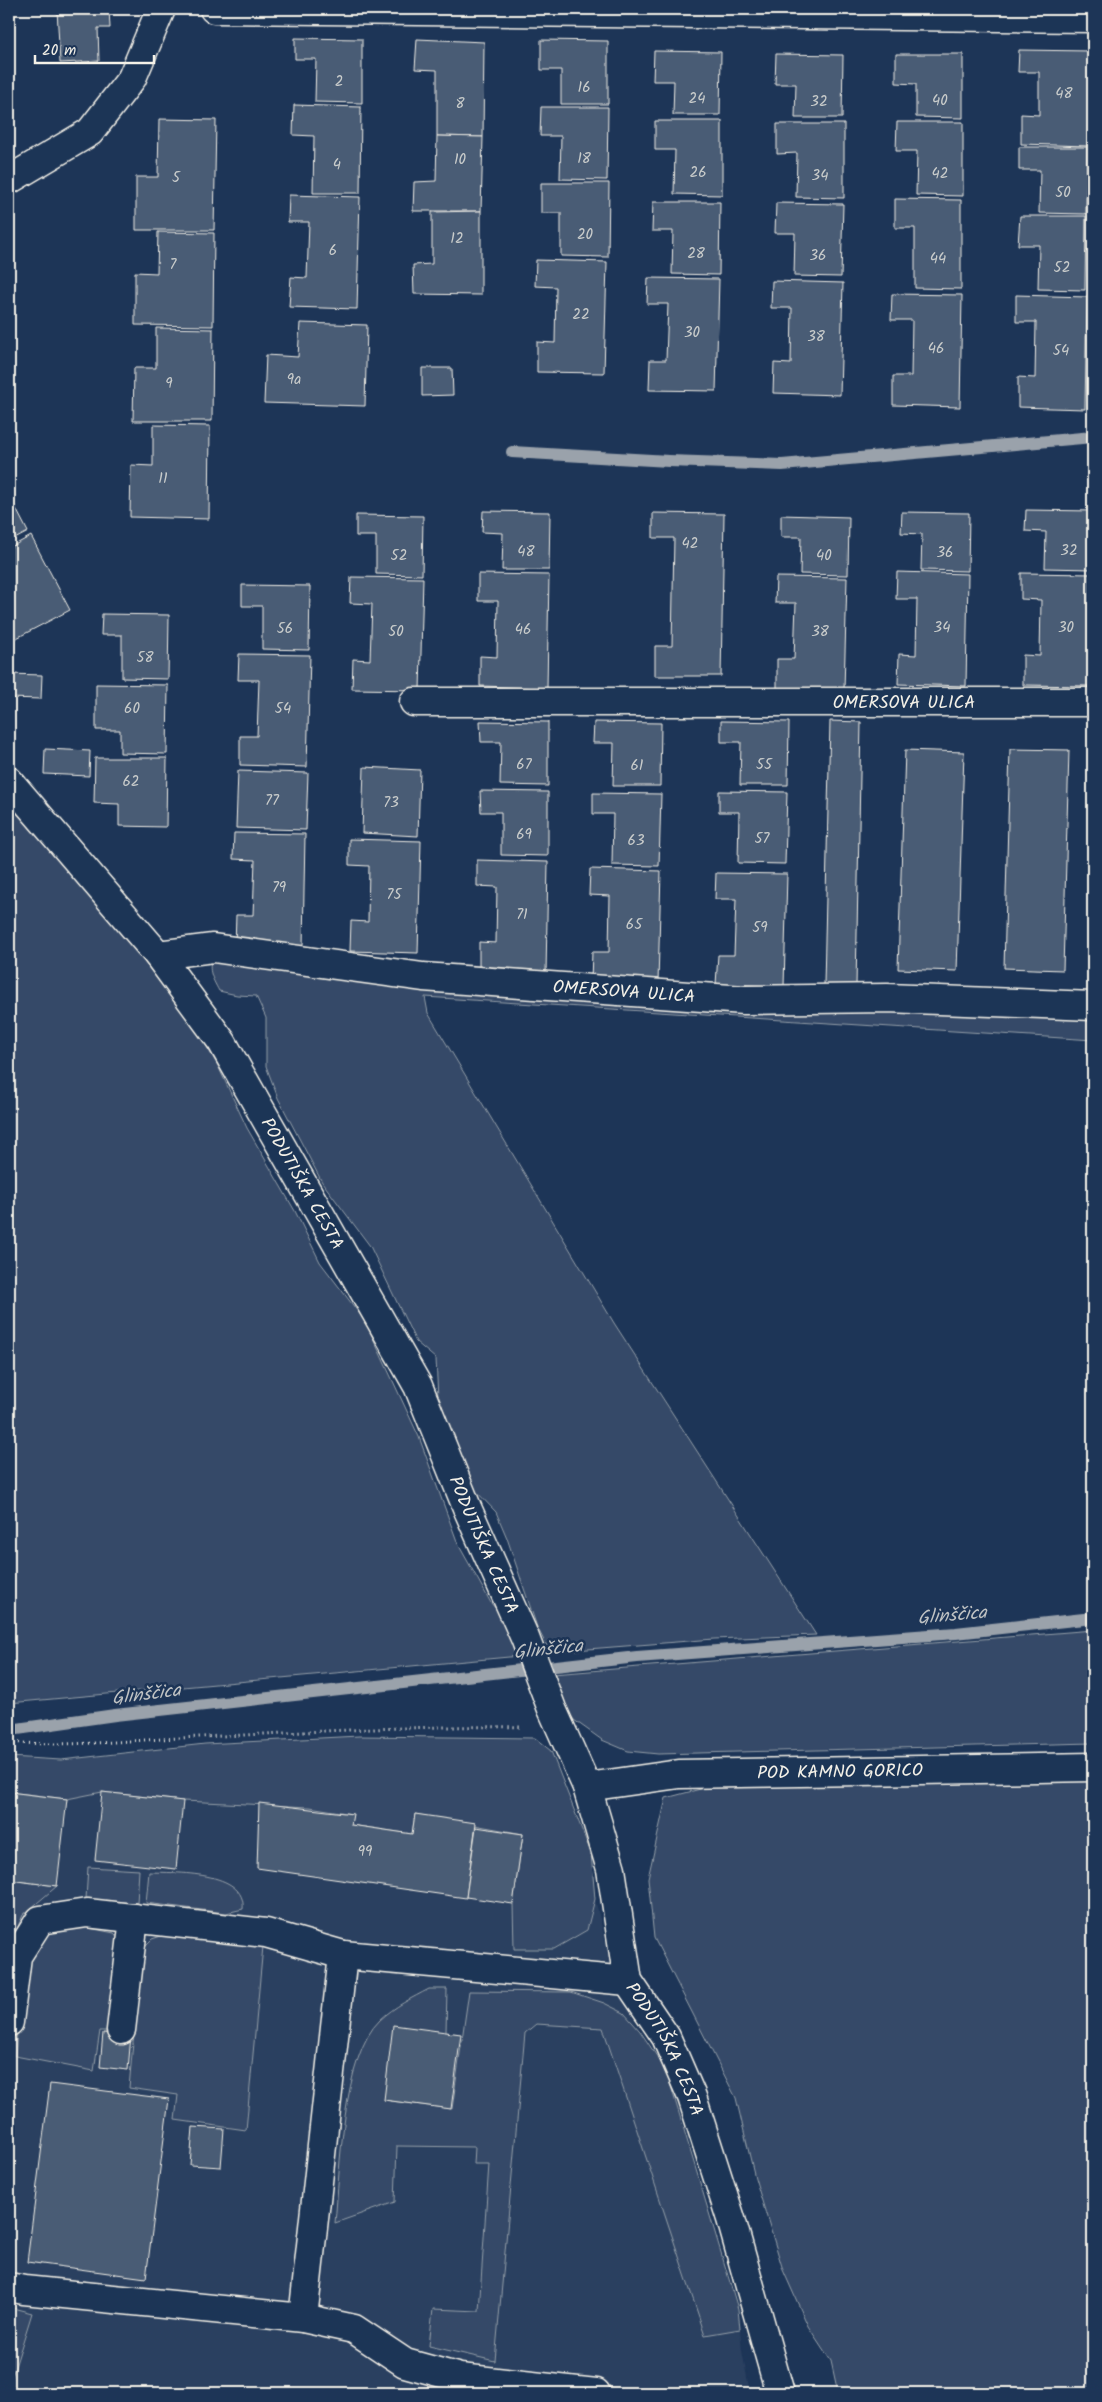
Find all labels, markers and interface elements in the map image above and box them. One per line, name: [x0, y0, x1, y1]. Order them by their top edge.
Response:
scale bar: [35, 32, 154, 64]
text: 20 m: [42, 39, 76, 63]
house number: 2: [335, 70, 343, 94]
house number: 16: [577, 76, 591, 100]
house number: 48: [1055, 82, 1074, 106]
house number: 24: [689, 87, 705, 111]
house number: 40: [932, 89, 948, 113]
house number: 32: [810, 90, 828, 114]
house number: 8: [455, 92, 465, 116]
house number: 18: [577, 147, 592, 171]
house number: 10: [454, 148, 467, 172]
house number: 4: [333, 153, 341, 177]
house number: 26: [689, 161, 707, 185]
house number: 42: [932, 162, 948, 186]
house number: 34: [812, 164, 828, 188]
house number: 5: [172, 166, 181, 190]
house number: 50: [1055, 181, 1071, 205]
house number: 20: [577, 223, 594, 247]
house number: 12: [450, 227, 464, 251]
house number: 6: [329, 239, 337, 263]
house number: 28: [687, 242, 706, 266]
house number: 36: [810, 244, 826, 268]
house number: 44: [930, 247, 946, 271]
house number: 7: [170, 253, 178, 277]
house number: 52: [1054, 256, 1070, 280]
house number: 22: [572, 303, 590, 327]
house number: 30: [684, 321, 701, 345]
house number: 38: [807, 325, 826, 349]
house number: 46: [928, 337, 944, 361]
house number: 54: [1053, 339, 1069, 363]
house number: 9a: [287, 368, 301, 392]
house number: 9: [165, 372, 173, 396]
house number: 11: [158, 467, 168, 491]
house number: 42: [682, 532, 698, 556]
house number: 32: [1060, 539, 1078, 563]
house number: 48: [517, 540, 536, 564]
house number: 36: [937, 541, 953, 565]
house number: 52: [391, 544, 407, 568]
house number: 40: [816, 544, 832, 568]
house number: 34: [934, 616, 950, 640]
house number: 30: [1058, 616, 1075, 640]
house number: 56: [277, 617, 293, 641]
house number: 46: [515, 618, 531, 642]
house number: 50: [388, 620, 404, 644]
house number: 38: [811, 620, 830, 644]
house number: 58: [136, 646, 155, 670]
street label: OMERSOVA ULICA: [833, 689, 975, 718]
house number: 60: [124, 697, 140, 721]
house number: 54: [275, 697, 291, 721]
house number: 67: [516, 753, 533, 777]
house number: 55: [756, 753, 773, 777]
house number: 61: [630, 754, 644, 778]
house number: 62: [122, 770, 140, 794]
house number: 77: [265, 789, 280, 813]
house number: 73: [383, 791, 399, 815]
house number: 69: [516, 823, 533, 847]
house number: 57: [755, 827, 771, 851]
house number: 63: [628, 829, 645, 853]
house number: 79: [272, 876, 287, 900]
house number: 75: [387, 883, 402, 907]
house number: 71: [516, 903, 528, 927]
house number: 65: [626, 913, 643, 937]
house number: 59: [752, 916, 768, 940]
street label: OMERSOVA ULICA: [552, 973, 696, 1012]
street label: PODUTIŠKA CESTA: [252, 1113, 351, 1256]
street label: PODUTIŠKA CESTA: [440, 1472, 526, 1619]
water label: Glinščica: [916, 1598, 989, 1634]
water label: Glinščica: [512, 1631, 585, 1669]
water label: Glinščica: [110, 1676, 184, 1714]
street label: POD KAMNO GORICO: [757, 1757, 923, 1789]
house number: 99: [358, 1840, 373, 1864]
street label: PODUTIŠKA CESTA: [617, 1977, 710, 2120]

